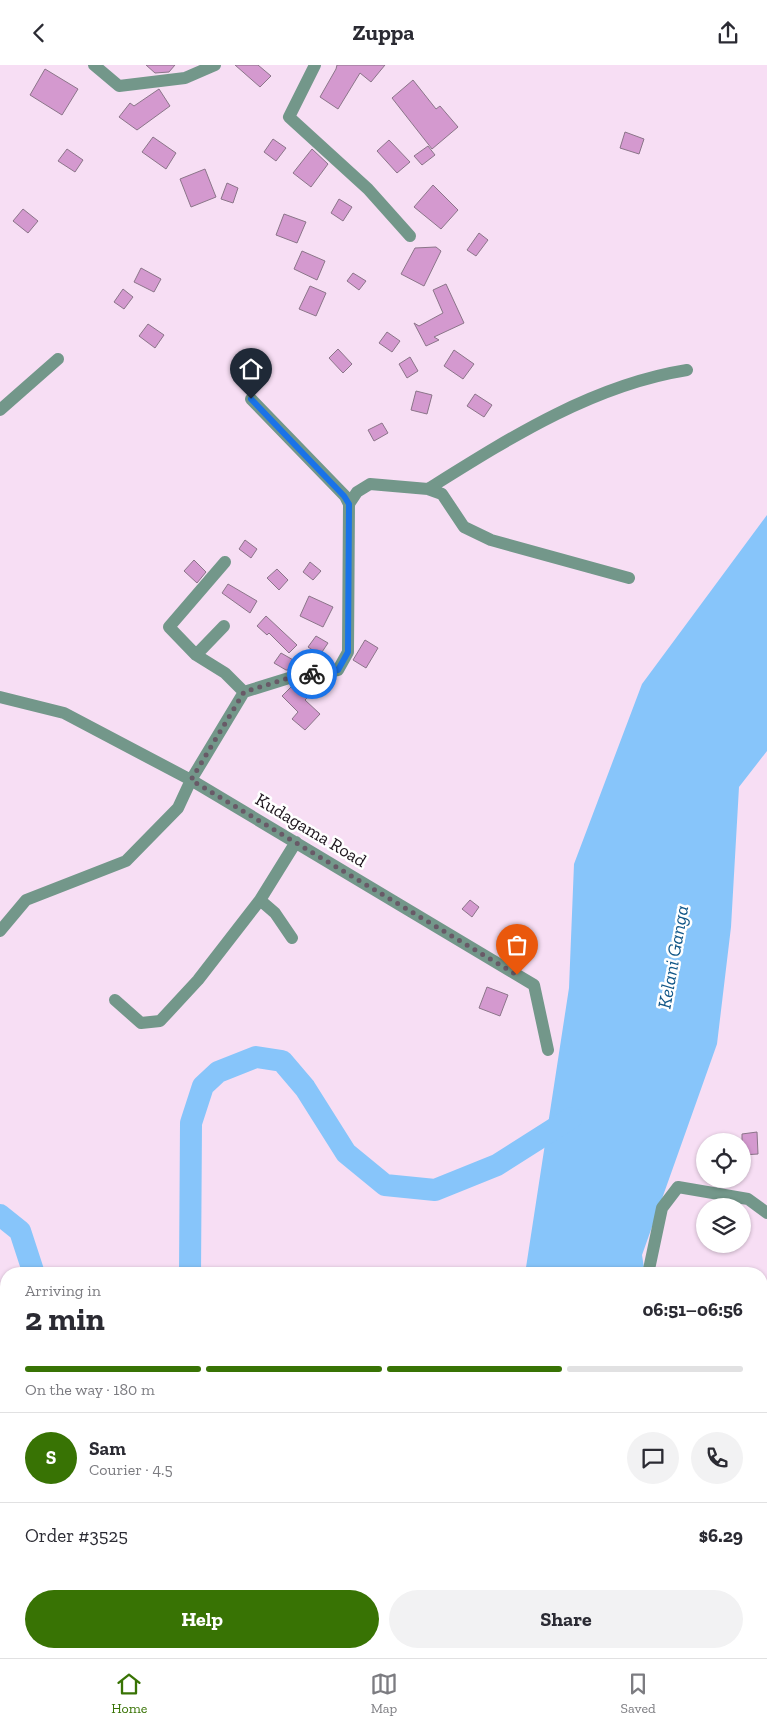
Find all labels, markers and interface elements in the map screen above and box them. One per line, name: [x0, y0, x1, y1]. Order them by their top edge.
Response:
icon: back: [25, 19, 53, 47]
text: Zuppa: [353, 19, 414, 46]
icon: share: [714, 19, 742, 47]
pin: [230, 348, 272, 399]
icon: home: [237, 355, 265, 383]
courier: [287, 649, 337, 699]
icon: bike: [298, 660, 326, 688]
street label: Kudagama Road: [251, 788, 371, 872]
water label: Kelani Ganga: [653, 904, 693, 1010]
pin: [496, 924, 538, 975]
icon: bag: [503, 931, 531, 959]
map controls: [696, 1133, 751, 1253]
button: locate: [696, 1133, 751, 1188]
button: layers: [696, 1198, 751, 1253]
text: Arriving in: [25, 1281, 101, 1300]
text: 06:51–06:56: [642, 1298, 743, 1321]
text: 2 min: [25, 1300, 105, 1338]
text: On the way · 180 m: [25, 1380, 155, 1399]
button: chat: [627, 1432, 679, 1484]
button: phone: [691, 1432, 743, 1484]
text: Sam: [89, 1437, 126, 1460]
text: S: [46, 1446, 56, 1469]
text: Courier · 4.5: [89, 1460, 173, 1479]
text: Order #3525: [25, 1524, 128, 1547]
text: $6.29: [699, 1524, 743, 1547]
button: Help: [25, 1590, 379, 1648]
button: Share: [389, 1590, 743, 1648]
tab: Home: [111, 1670, 147, 1717]
tab: Map: [370, 1670, 398, 1717]
tab: Saved: [621, 1670, 656, 1717]

